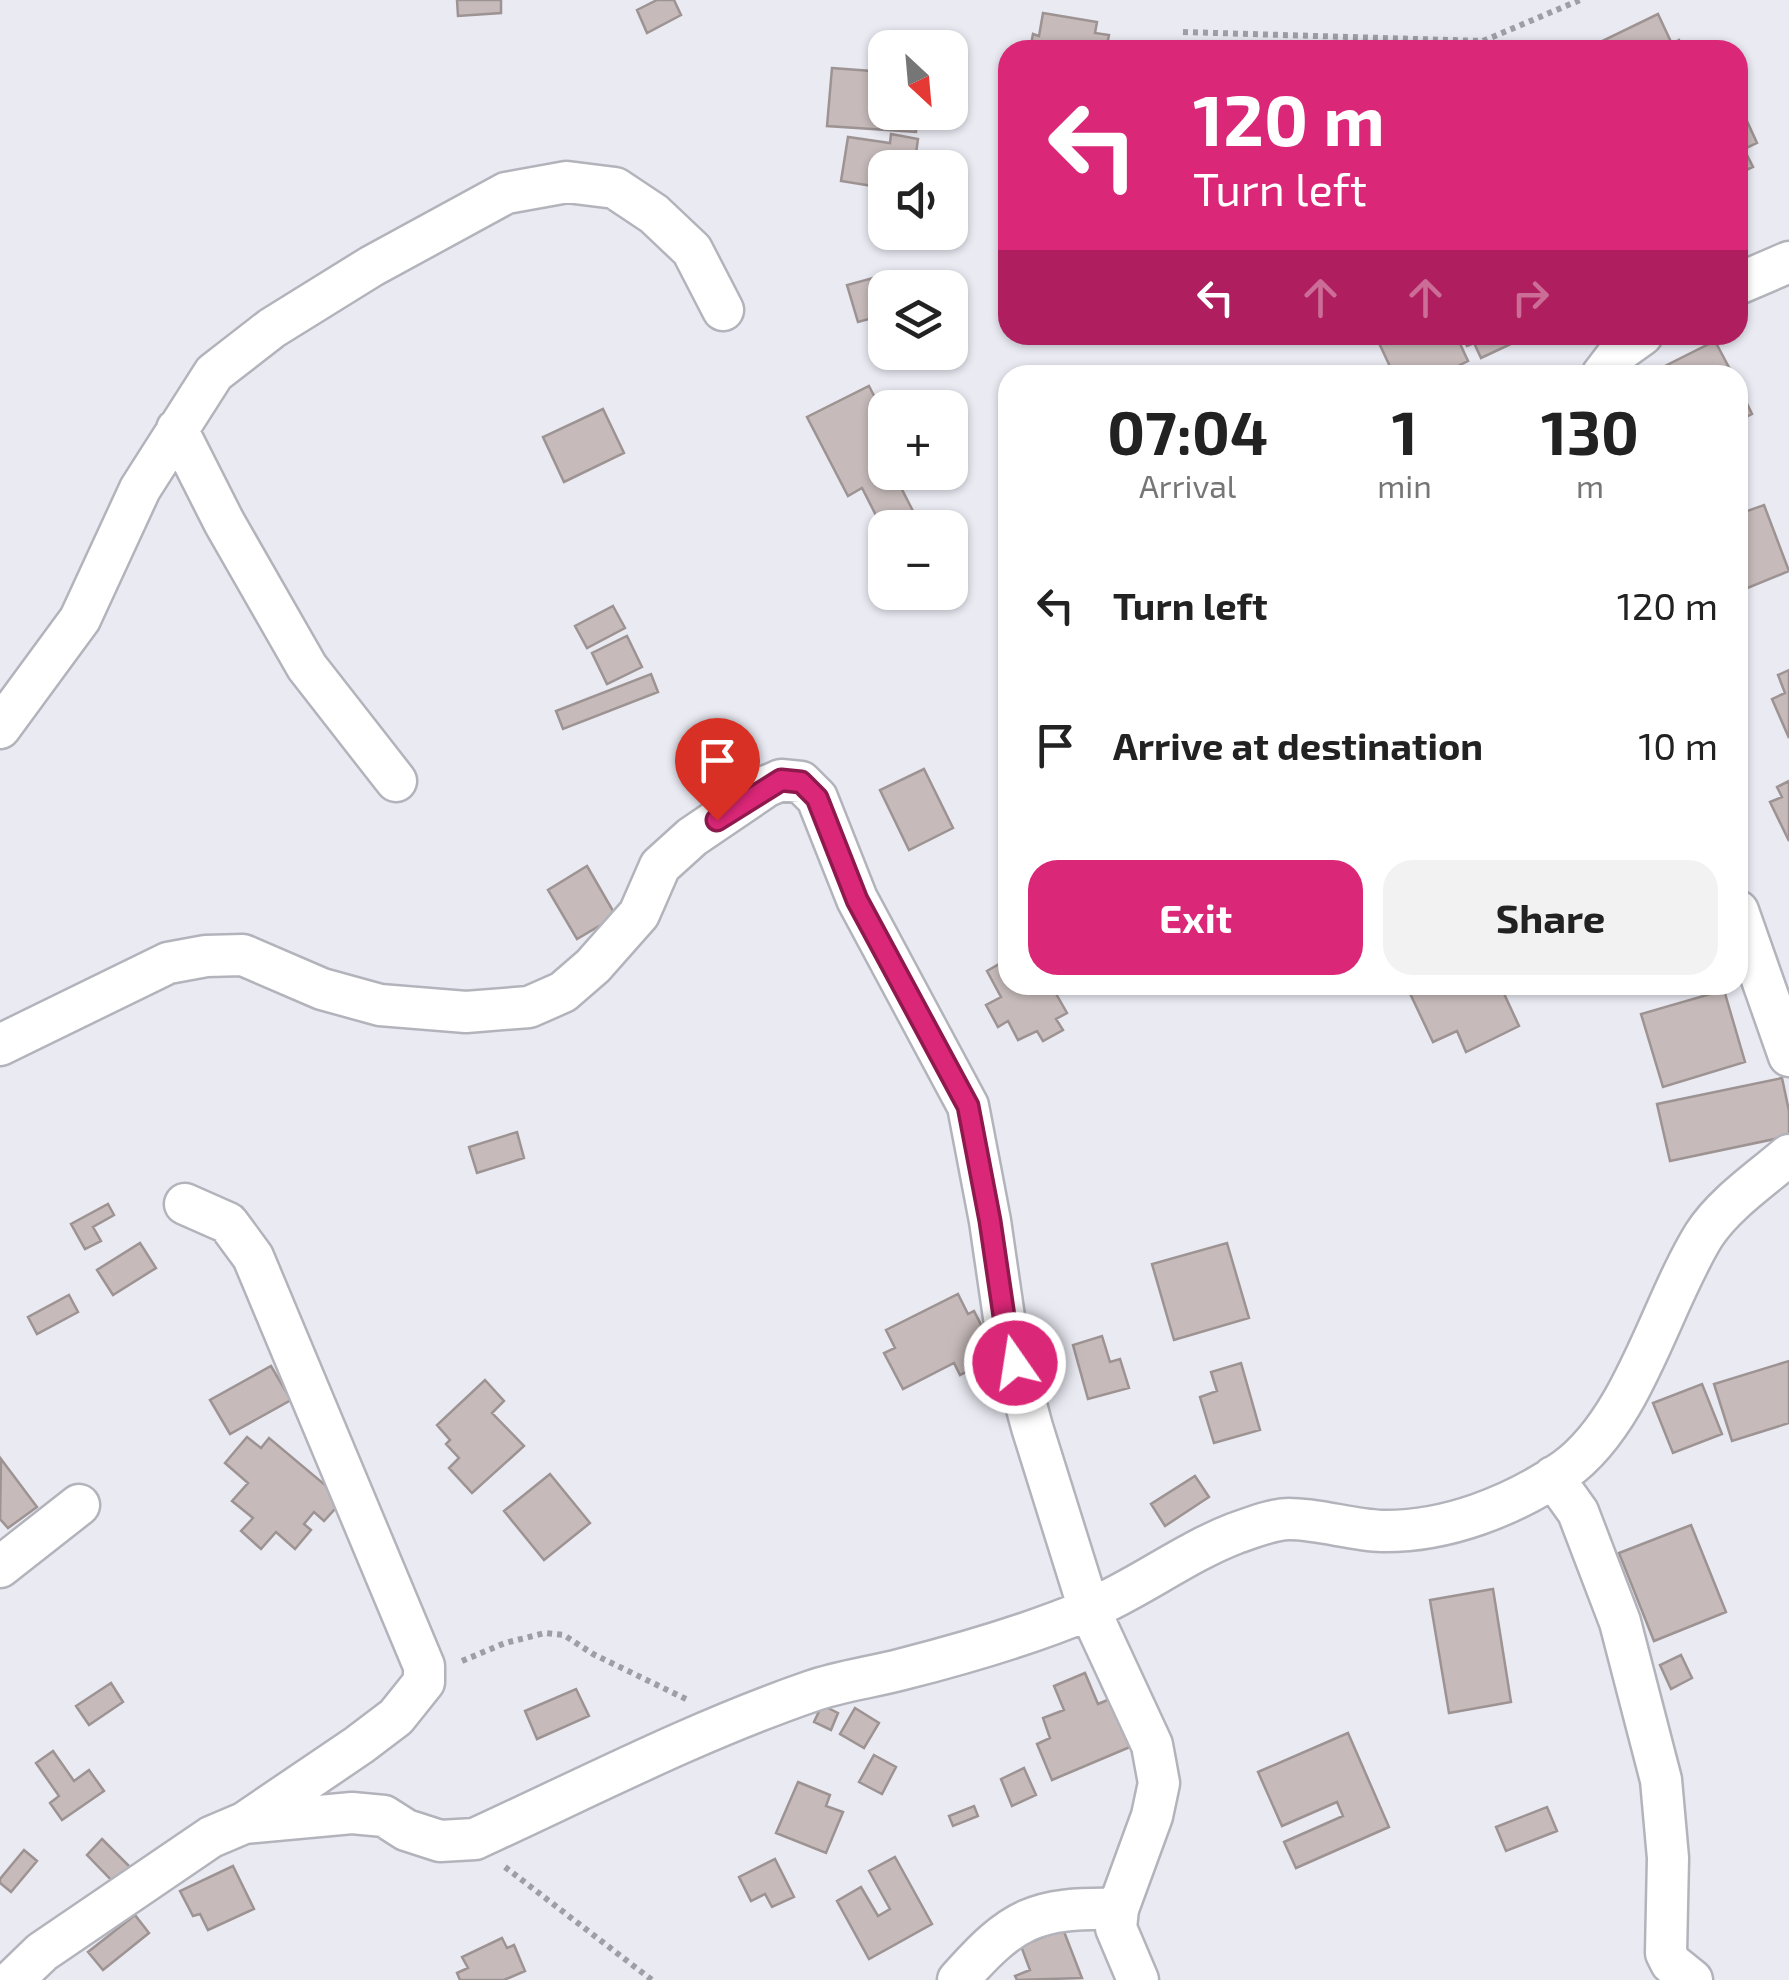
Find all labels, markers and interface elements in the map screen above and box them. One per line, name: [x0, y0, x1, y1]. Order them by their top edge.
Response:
north arrow: [868, 30, 968, 130]
map controls: [868, 30, 968, 610]
text: 120 m: [1193, 76, 1385, 160]
icon: left: [1028, 80, 1158, 210]
button: sound: [868, 150, 968, 250]
text: Turn left: [1193, 161, 1367, 215]
button: layers: [868, 270, 968, 370]
icon: left: [1188, 270, 1243, 325]
icon: ahead: [1293, 270, 1348, 325]
icon: ahead: [1398, 270, 1453, 325]
icon: right: [1503, 270, 1558, 325]
button: +: [868, 390, 968, 490]
text: 07:04: [1107, 395, 1268, 467]
text: 1: [1392, 395, 1418, 467]
text: 130: [1541, 395, 1639, 467]
text: Arrival: [1139, 466, 1236, 504]
text: min: [1377, 466, 1432, 504]
text: m: [1576, 466, 1604, 504]
button: −: [868, 510, 968, 610]
icon: left: [1028, 578, 1083, 633]
text: Turn left: [1113, 582, 1268, 628]
text: 120 m: [1617, 582, 1718, 628]
pin: [675, 718, 760, 821]
icon: arrive: [1028, 718, 1083, 773]
text: Arrive at destination: [1113, 722, 1483, 768]
text: 10 m: [1638, 722, 1718, 768]
icon: arrive: [690, 733, 745, 788]
button: Exit: [1028, 860, 1363, 975]
button: Share: [1383, 860, 1718, 975]
position arrow: [963, 1311, 1067, 1415]

